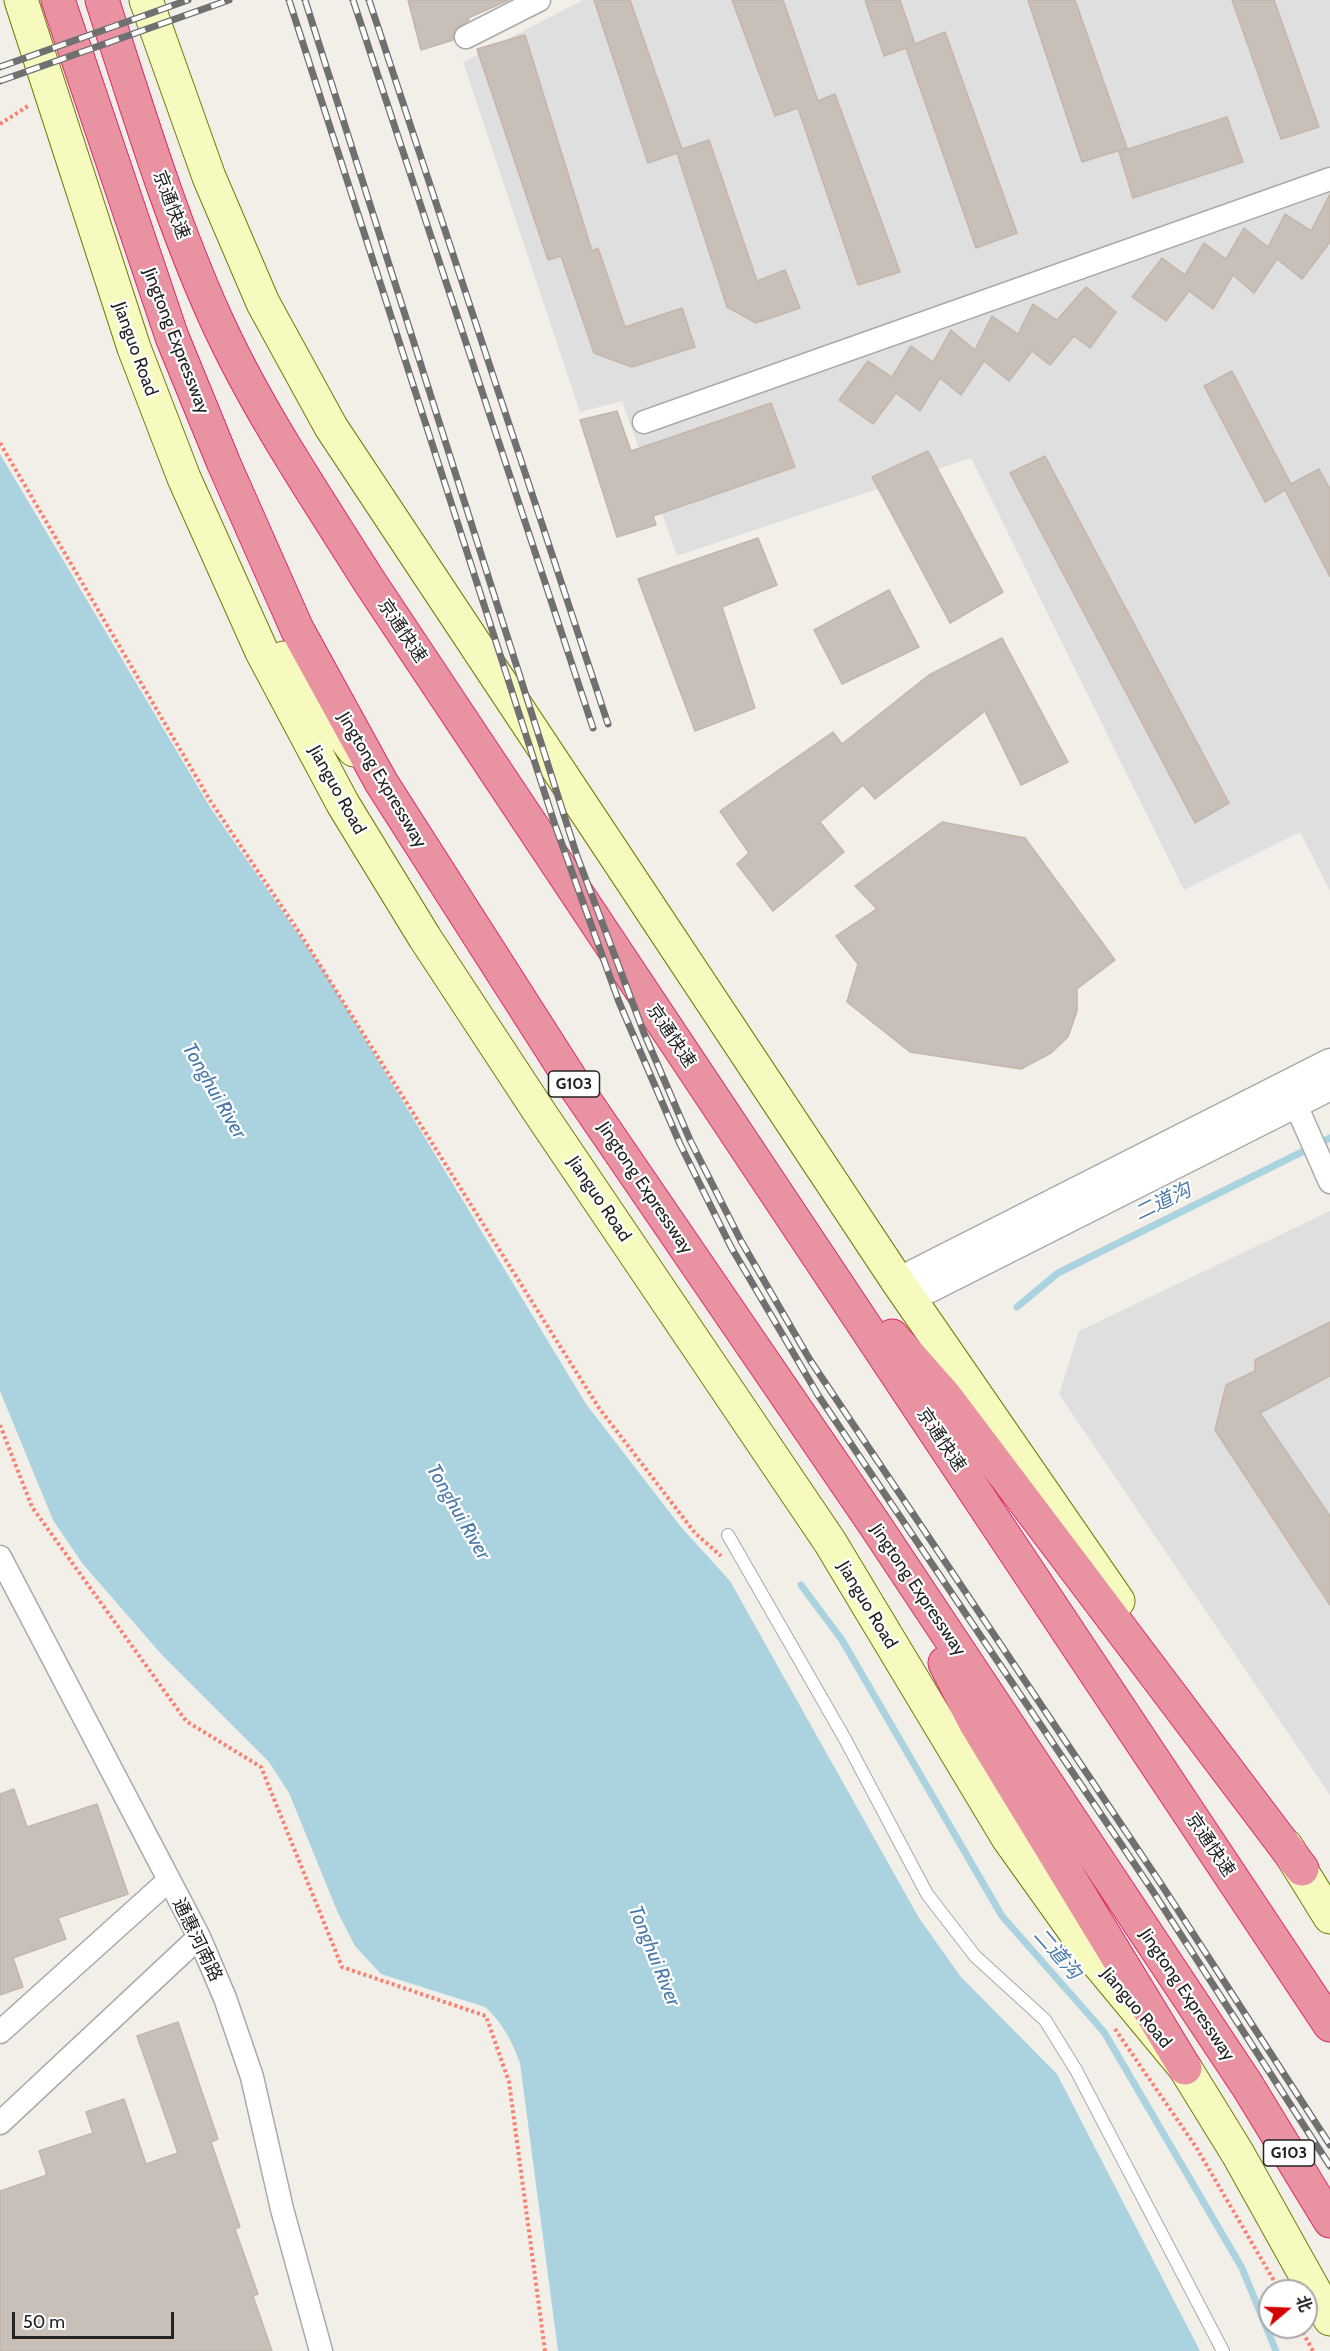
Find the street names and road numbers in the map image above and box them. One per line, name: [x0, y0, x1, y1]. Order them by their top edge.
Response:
street label: 京通快速: [148, 168, 194, 242]
street label: Jingtong Expressway: [138, 265, 214, 417]
street label: Jianguo Road: [108, 299, 162, 399]
street label: 京通快速: [373, 595, 431, 667]
street label: Jingtong Expressway: [333, 708, 431, 852]
street label: Jianguo Road: [304, 742, 370, 838]
street label: 京通快速: [642, 1000, 700, 1072]
road number: G103: [548, 1071, 600, 1097]
street label: Jingtong Expressway: [593, 1118, 697, 1258]
street label: Jianguo Road: [563, 1152, 635, 1246]
street label: 京通快速: [912, 1404, 970, 1476]
street label: Jingtong Expressway: [866, 1520, 970, 1660]
street label: Jianguo Road: [832, 1557, 902, 1653]
street label: 京通快速: [1181, 1809, 1239, 1881]
street label: 通惠河南路: [168, 1895, 226, 1985]
street label: Jingtong Expressway: [1135, 1925, 1239, 2065]
street label: Jianguo Road: [1096, 1963, 1176, 2053]
road number: G103: [1264, 2140, 1314, 2166]

